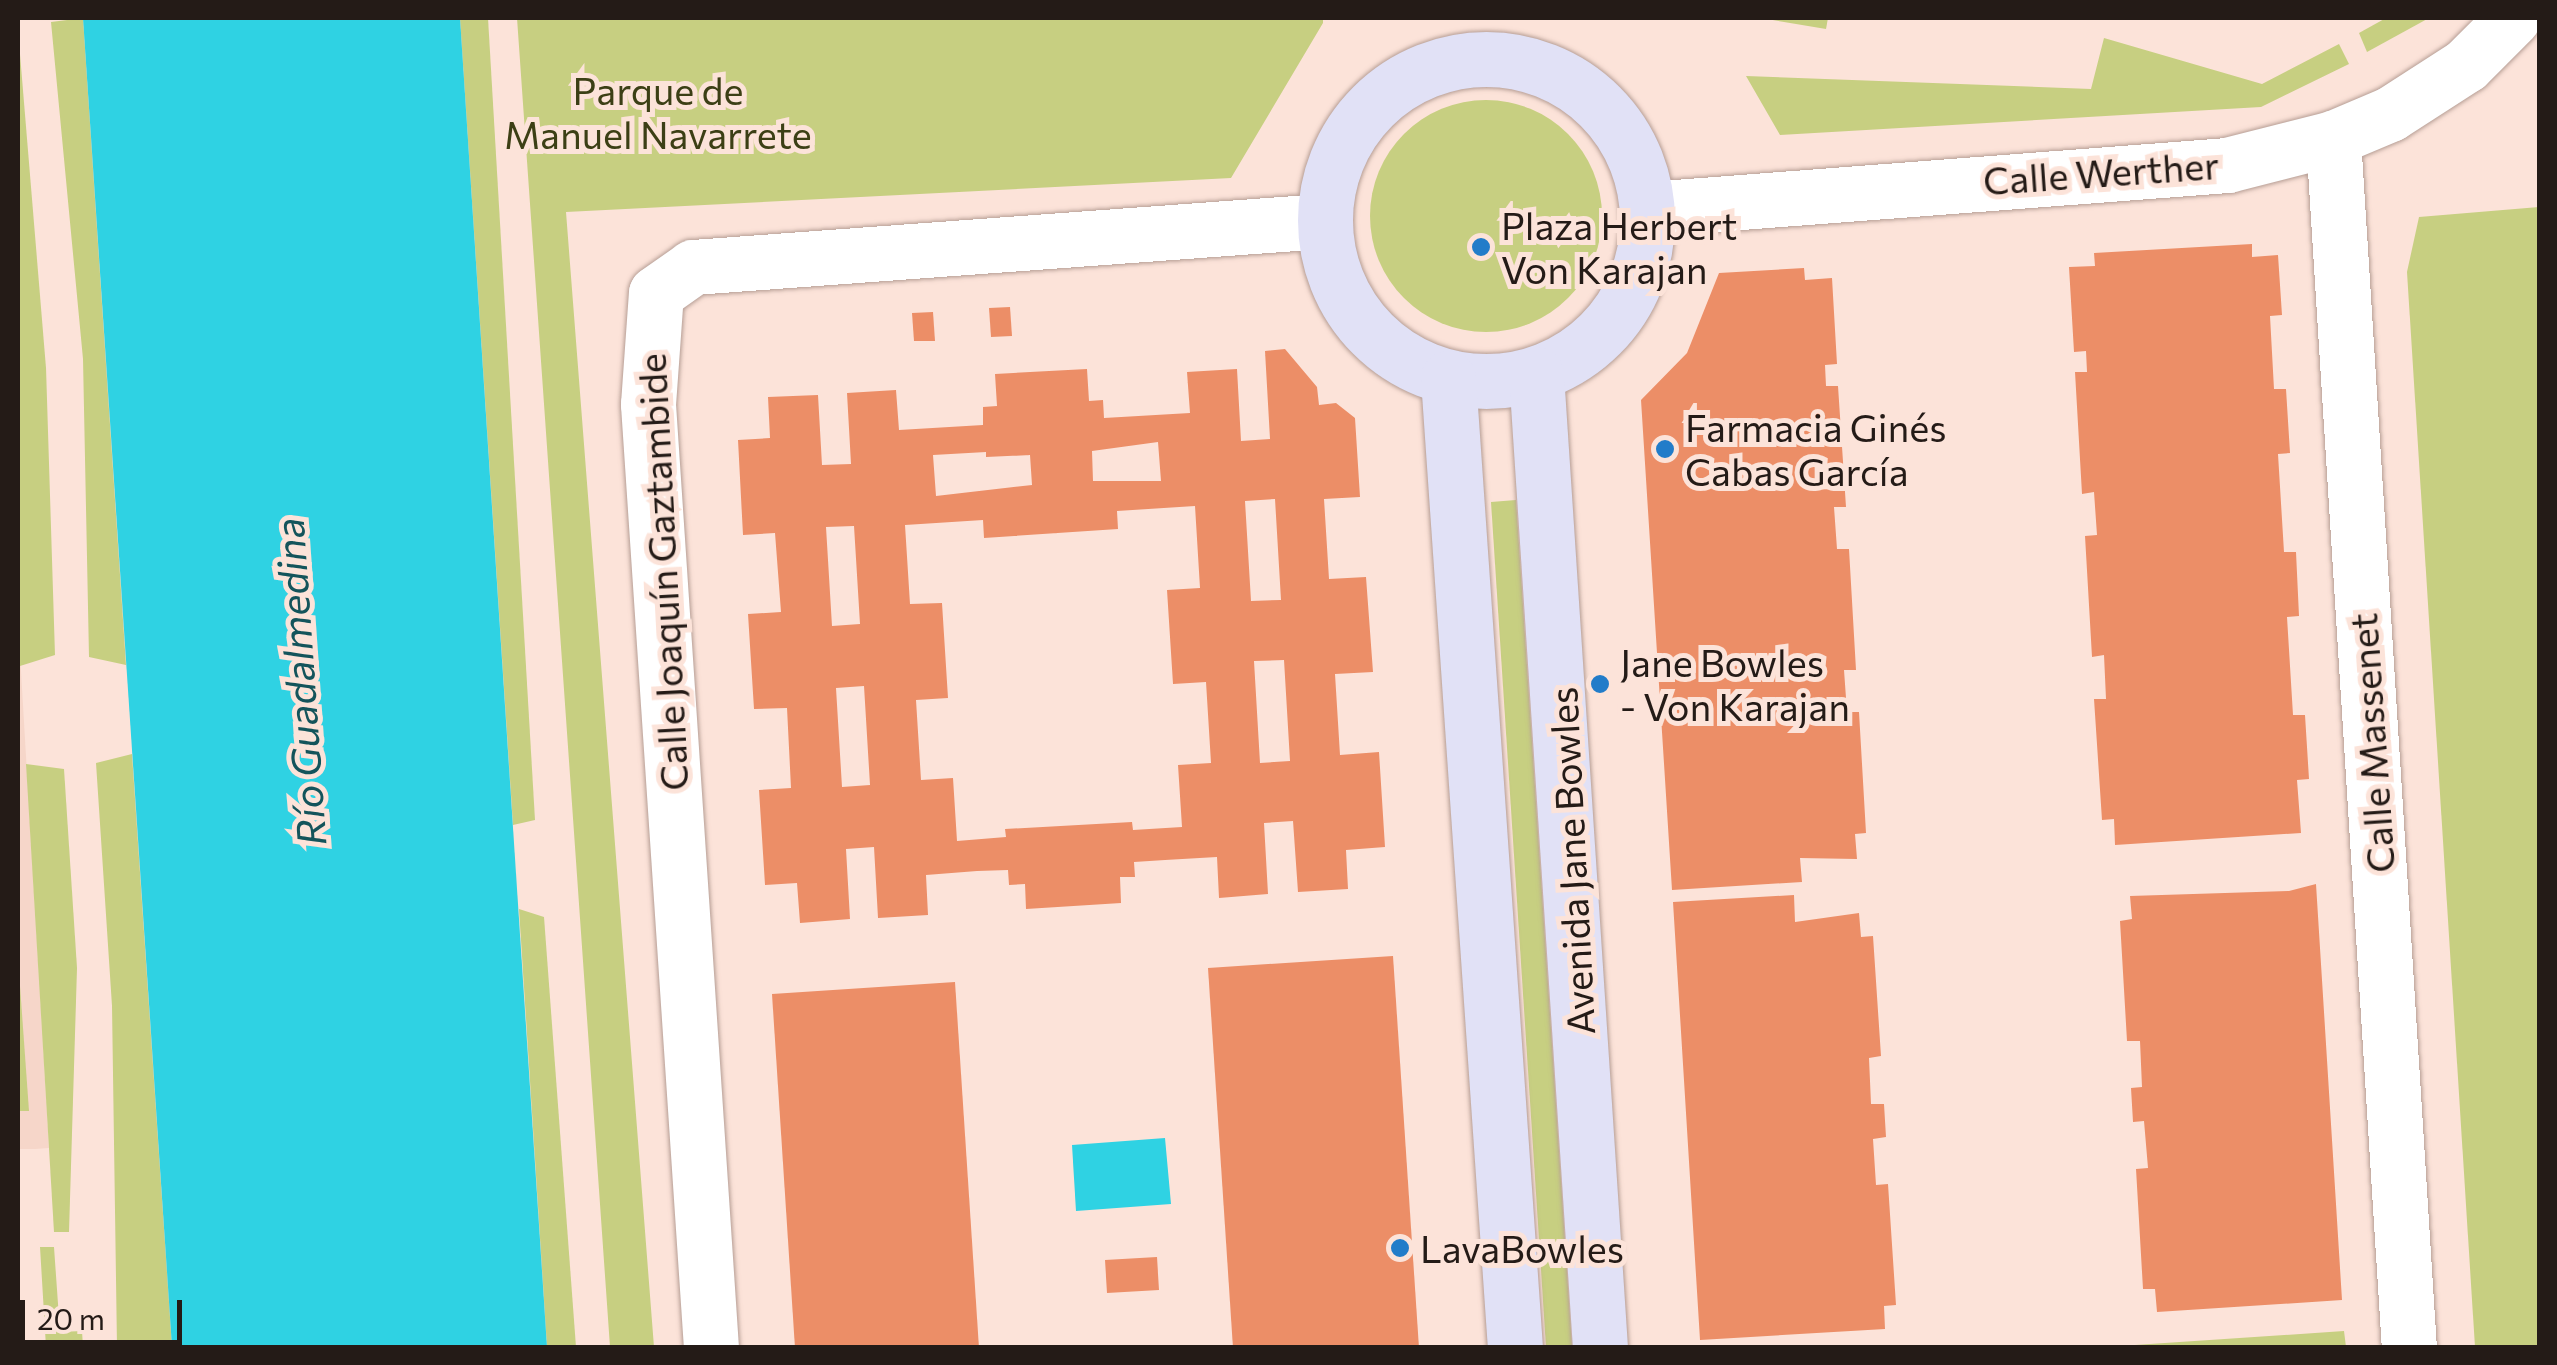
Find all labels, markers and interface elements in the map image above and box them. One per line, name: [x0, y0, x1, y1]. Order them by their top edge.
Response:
park label: Parque de Manuel Navarrete: [504, 67, 812, 156]
street label: Calle Werther: [1981, 141, 2221, 203]
place label: Plaza Herbert Von Karajan: [1501, 202, 1737, 292]
marker: Plaza Herbert Von Karajan: [1470, 236, 1492, 258]
street label: Calle Joaquín Gaztambide: [628, 352, 696, 792]
place label: Farmacia Ginés Cabas García: [1685, 404, 1947, 494]
marker: Farmacia Ginés Cabas García: [1654, 438, 1676, 460]
water label: Río Guadalmedina: [264, 516, 334, 848]
street label: Calle Massenet: [2339, 612, 2403, 874]
place label: Jane Bowles - Von Karajan: [1620, 639, 1850, 728]
marker: Jane Bowles - Von Karajan: [1589, 673, 1611, 695]
street label: Avenida Jane Bowles: [1539, 686, 1603, 1036]
place label: LavaBowles: [1420, 1225, 1624, 1271]
marker: LavaBowles: [1389, 1237, 1411, 1259]
scale bar: [25, 1280, 188, 1342]
text: 20 m: [37, 1299, 105, 1336]

